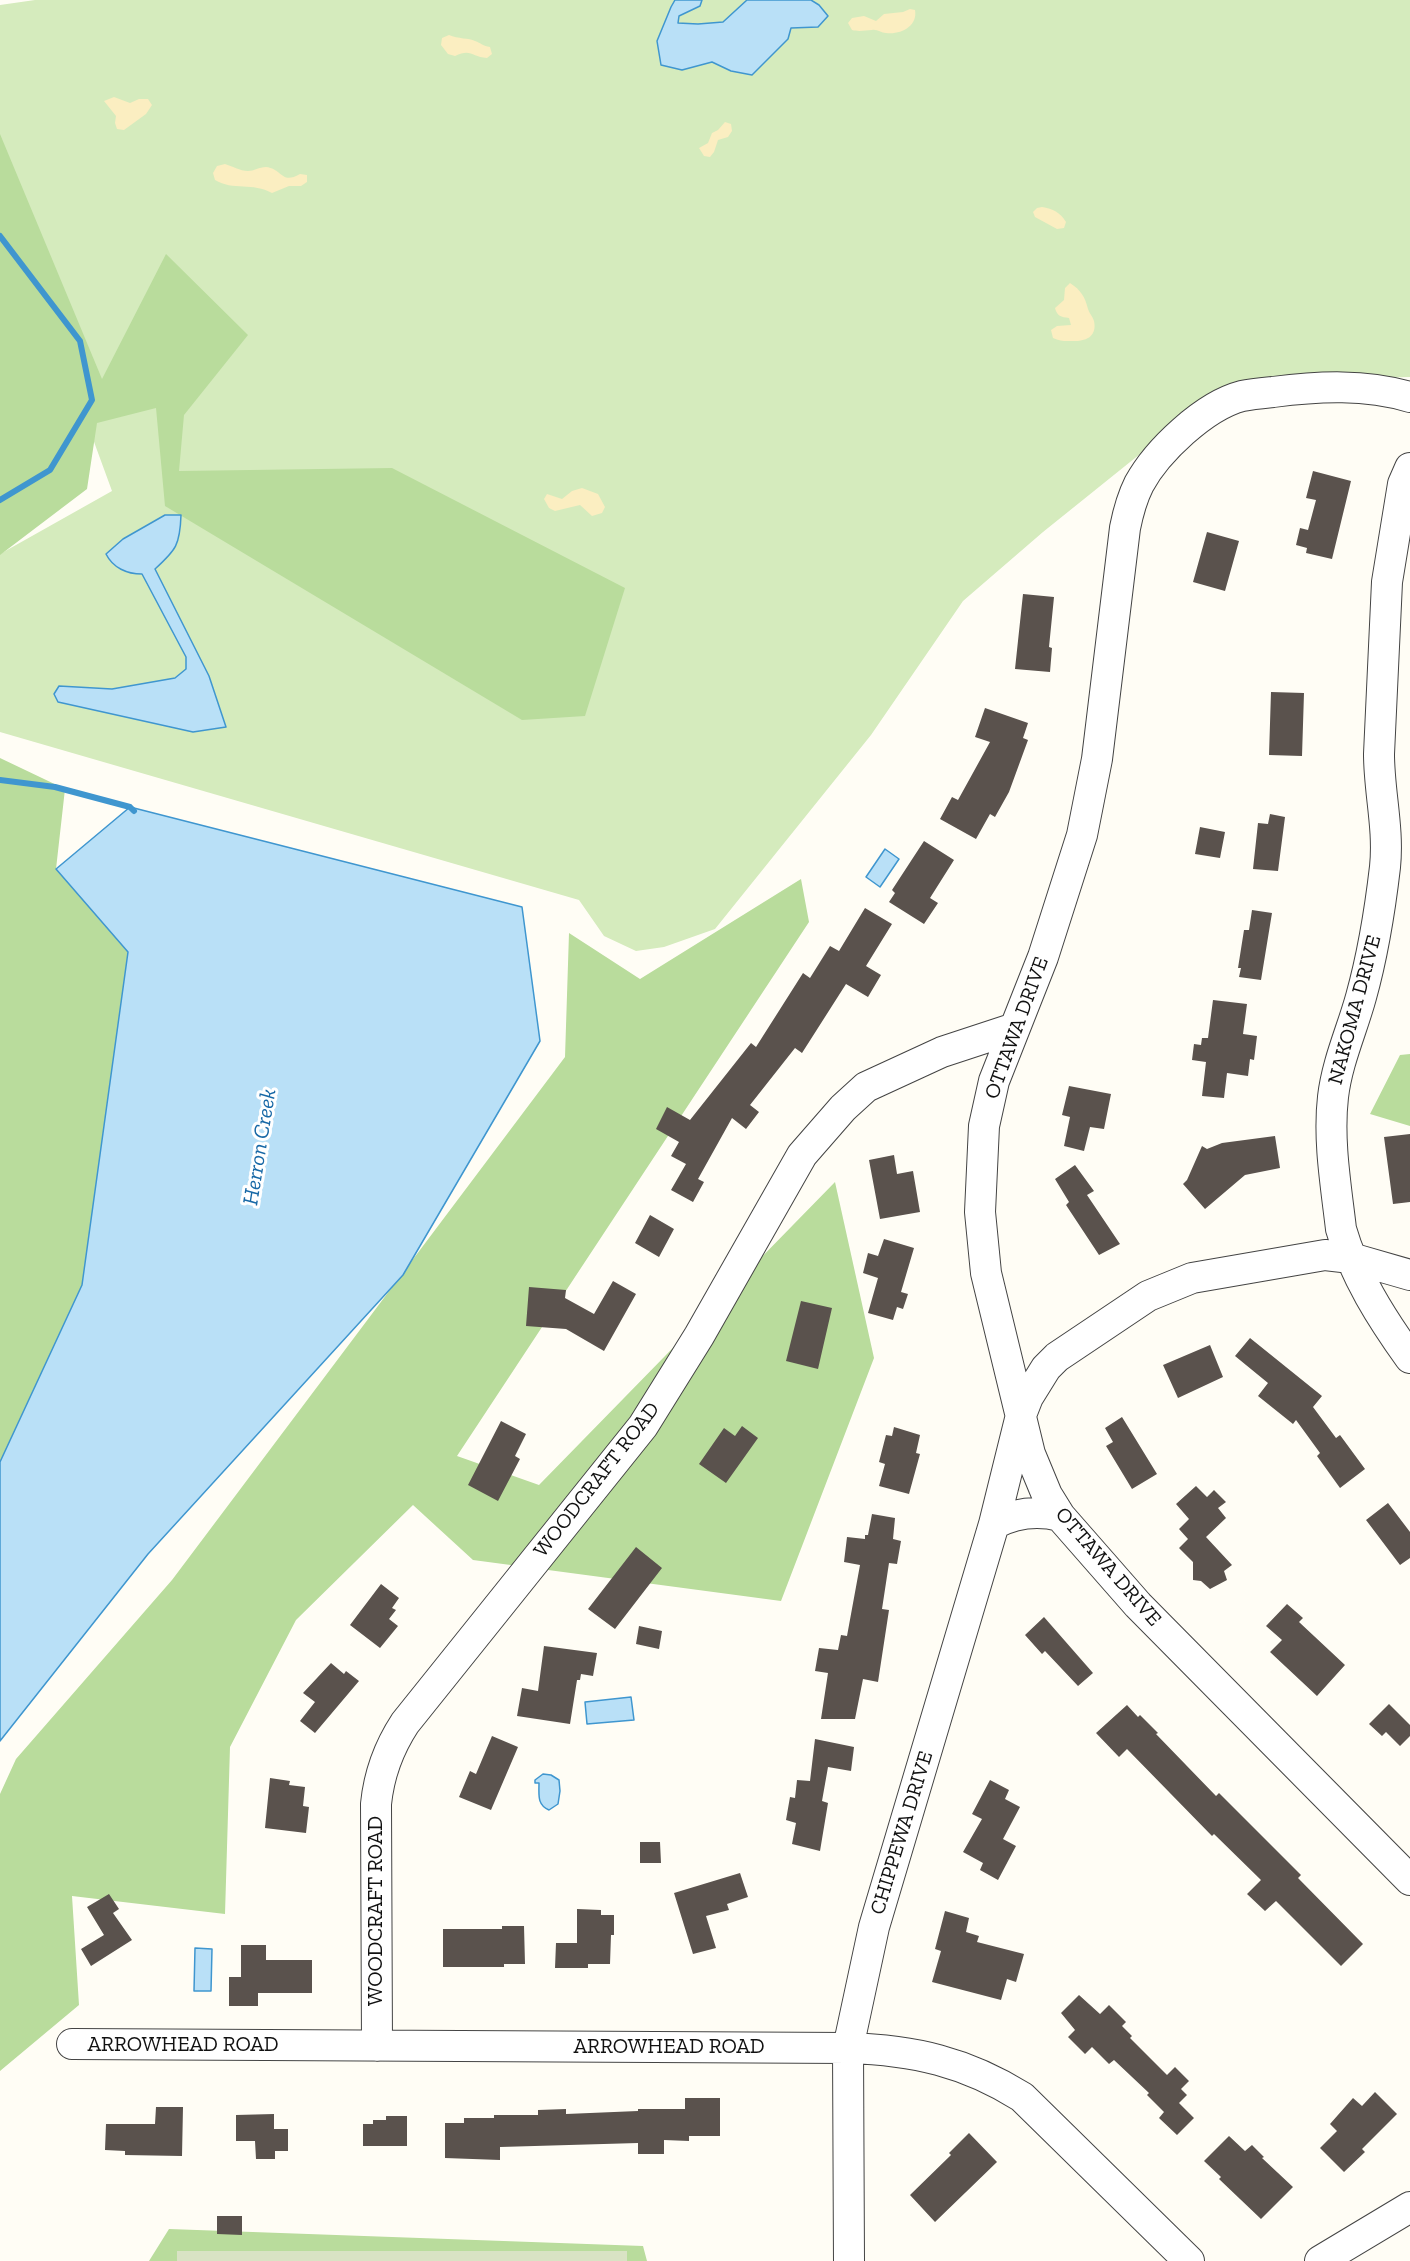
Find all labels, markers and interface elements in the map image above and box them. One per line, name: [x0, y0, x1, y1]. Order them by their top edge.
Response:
street label: NAKOMA DRIVE: [1323, 933, 1387, 1087]
street label: OTTAWA DRIVE: [980, 953, 1054, 1103]
water label: Herron Creek: [238, 1087, 282, 1207]
street label: WOODCRAFT ROAD: [529, 1397, 665, 1563]
street label: OTTAWA DRIVE: [1049, 1502, 1167, 1632]
street label: CHIPPEWA DRIVE: [865, 1748, 939, 1918]
street label: WOODCRAFT ROAD: [363, 1816, 389, 2006]
street label: ARROWHEAD ROAD: [87, 2032, 279, 2058]
street label: ARROWHEAD ROAD: [573, 2034, 765, 2060]

